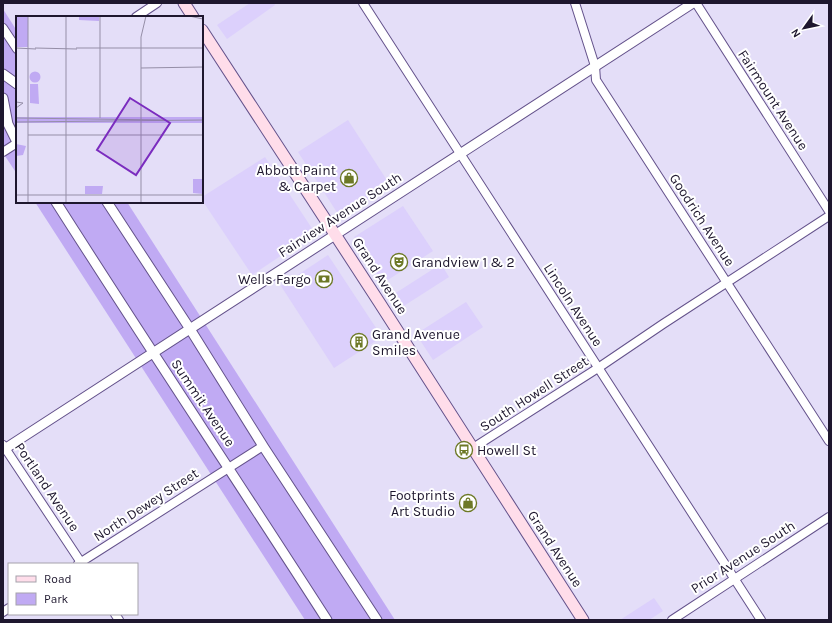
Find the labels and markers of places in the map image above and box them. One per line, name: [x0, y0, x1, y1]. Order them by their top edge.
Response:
place label: Abbott Paint & Carpet: [257, 162, 336, 195]
shop icon: Abbott Paint & Carpet: [339, 168, 359, 188]
theatre icon: Grandview 1 & 2: [389, 252, 409, 272]
place label: Grandview 1 & 2: [412, 254, 515, 271]
bank icon: Wells Fargo: [314, 269, 334, 289]
place label: Wells Fargo: [238, 271, 311, 288]
place label: Grand Avenue Smiles: [372, 326, 460, 359]
building icon: Grand Avenue Smiles: [349, 332, 369, 352]
bus stop icon: Howell St: [454, 440, 474, 460]
place label: Howell St: [477, 442, 536, 459]
place label: Footprints Art Studio: [389, 487, 455, 520]
shop icon: Footprints Art Studio: [458, 493, 478, 513]

